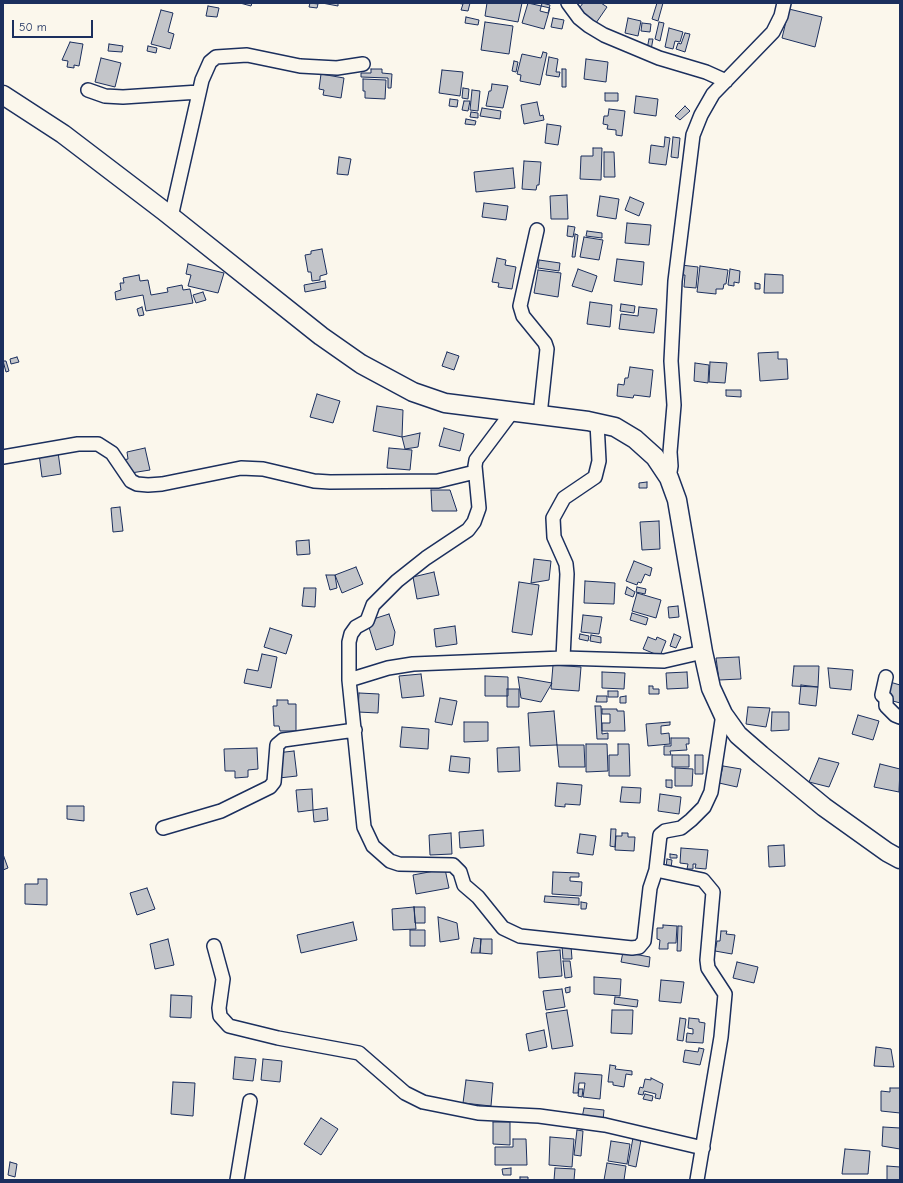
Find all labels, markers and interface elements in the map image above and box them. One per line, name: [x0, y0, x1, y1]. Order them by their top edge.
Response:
scale bar: [14, 12, 95, 38]
text: 50 m: [19, 20, 47, 34]

